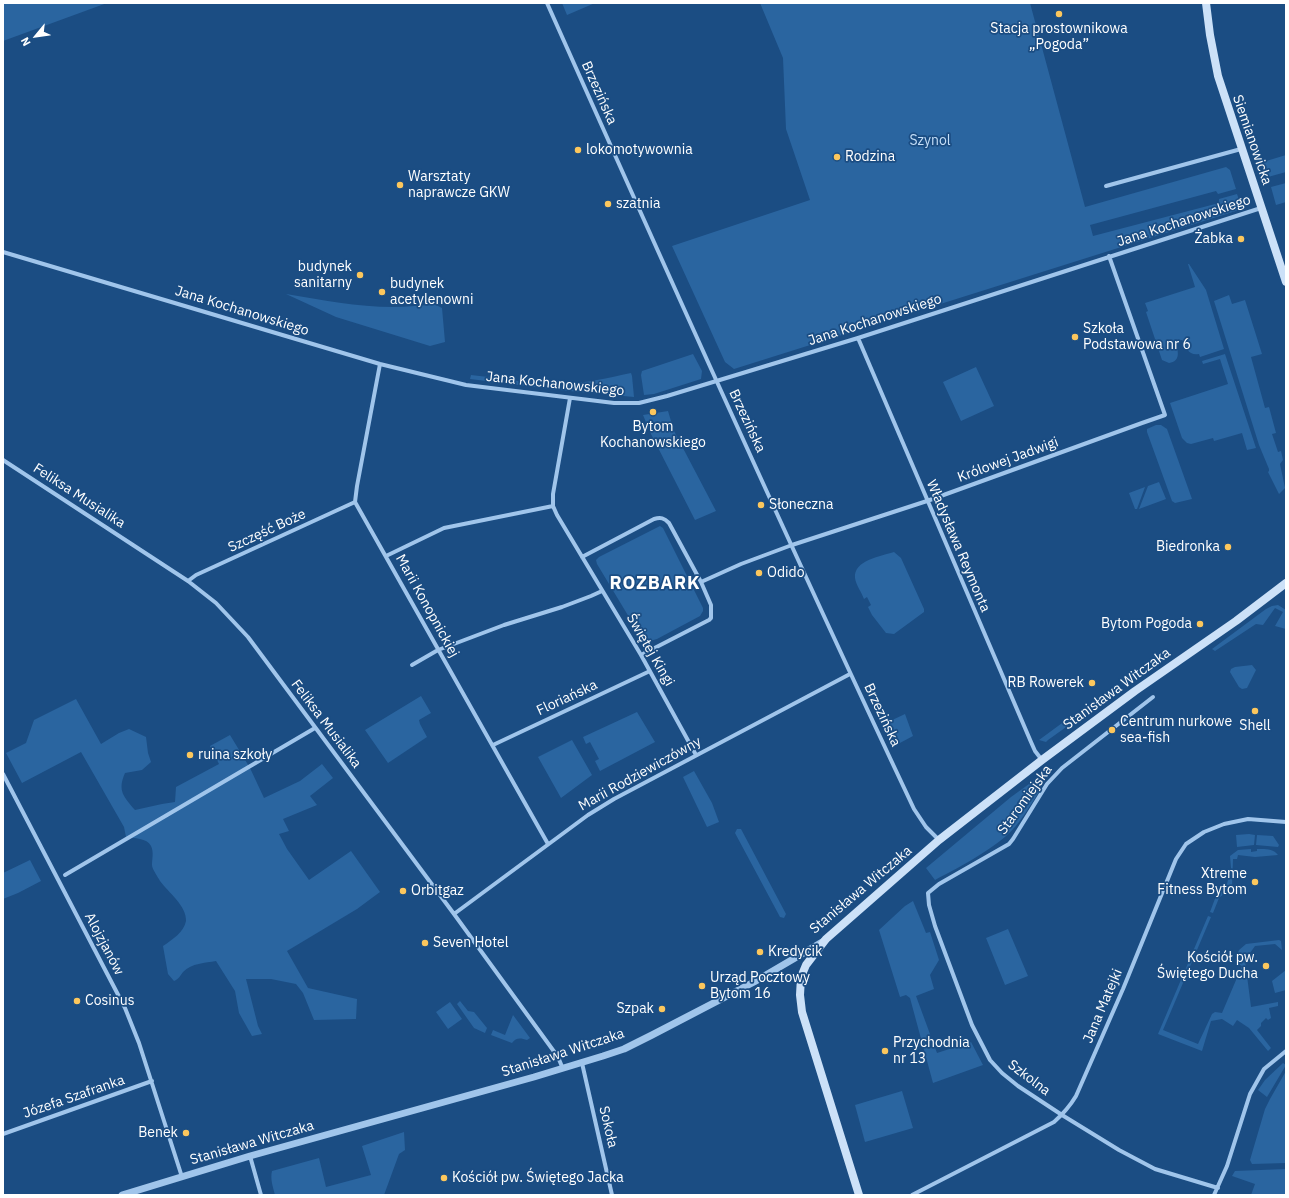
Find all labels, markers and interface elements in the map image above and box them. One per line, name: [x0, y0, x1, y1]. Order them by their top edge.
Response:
marker: Stacja prostownikowa „Pogoda”: [1054, 9, 1064, 19]
north arrow: [16, 16, 56, 56]
place label: Stacja prostownikowa „Pogoda”: [990, 21, 1128, 54]
text: N: [17, 35, 34, 49]
street label: Brzezińska: [578, 59, 620, 127]
street label: Siemianowicka: [1229, 93, 1275, 187]
park label: Szynol: [909, 133, 951, 149]
place label: lokomotywownia: [586, 142, 693, 158]
marker: lokomotywownia: [573, 145, 583, 155]
place label: Rodzina: [845, 149, 895, 165]
marker: Rodzina: [832, 152, 842, 162]
place label: Warsztaty naprawcze GKW: [408, 169, 510, 202]
marker: Warsztaty naprawcze GKW: [395, 180, 405, 190]
street label: Jana Kochanowskiego: [1115, 192, 1253, 250]
place label: szatnia: [616, 196, 660, 212]
marker: szatnia: [603, 199, 613, 209]
place label: Żabka: [1195, 231, 1233, 247]
marker: Żabka: [1236, 234, 1246, 244]
place label: budynek sanitarny: [294, 259, 352, 292]
marker: budynek sanitarny: [355, 270, 365, 280]
place label: budynek acetylenowni: [390, 276, 473, 308]
street label: Jana Kochanowskiego: [173, 283, 311, 339]
marker: budynek acetylenowni: [377, 287, 387, 297]
street label: Jana Kochanowskiego: [806, 291, 944, 349]
place label: Szkoła Podstawowa nr 6: [1083, 321, 1191, 354]
marker: Szkoła Podstawowa nr 6: [1070, 332, 1080, 342]
street label: Jana Kochanowskiego: [485, 368, 625, 400]
street label: Brzezińska: [725, 387, 769, 455]
marker: Bytom Kochanowskiego: [648, 407, 658, 417]
place label: Bytom Kochanowskiego: [600, 419, 706, 452]
street label: Królowej Jadwigi: [955, 434, 1061, 486]
street label: Feliksa Musialika: [30, 460, 128, 532]
street label: Władysława Reymonta: [922, 477, 994, 615]
place label: Słoneczna: [769, 497, 833, 513]
marker: Słoneczna: [756, 500, 766, 510]
street label: Szczęść Boże: [226, 506, 308, 556]
place label: Biedronka: [1156, 539, 1220, 555]
marker: Biedronka: [1223, 542, 1233, 552]
street label: Marii Konopnickiej: [392, 552, 462, 660]
place label: Odido: [767, 565, 804, 581]
marker: Odido: [754, 568, 764, 578]
district label: ROZBARK: [609, 573, 701, 595]
street label: Świętej Kingi: [623, 611, 677, 689]
place label: Bytom Pogoda: [1101, 616, 1192, 632]
marker: Bytom Pogoda: [1195, 619, 1205, 629]
street label: Stanisława Witczaka: [1060, 645, 1174, 733]
place label: RB Rowerek: [1008, 675, 1084, 691]
street label: Feliksa Musialika: [287, 676, 365, 772]
street label: Floriańska: [534, 677, 600, 719]
marker: RB Rowerek: [1087, 678, 1097, 688]
street label: Brzezińska: [860, 681, 904, 749]
marker: Shell: [1250, 706, 1260, 716]
place label: Centrum nurkowe sea-fish: [1120, 714, 1232, 746]
place label: Shell: [1239, 718, 1271, 734]
marker: Centrum nurkowe sea-fish: [1107, 725, 1117, 735]
street label: Marii Rodziewiczówny: [576, 733, 704, 815]
place label: ruina szkoły: [198, 747, 272, 763]
marker: ruina szkoły: [185, 750, 195, 760]
street label: Staromiejska: [994, 762, 1056, 838]
street label: Stanisława Witczaka: [807, 842, 915, 938]
place label: Xtreme Fitness Bytom: [1157, 866, 1247, 898]
marker: Xtreme Fitness Bytom: [1250, 877, 1260, 887]
place label: Orbitgaz: [411, 883, 464, 899]
marker: Orbitgaz: [398, 886, 408, 896]
street label: Alojzjanów: [81, 910, 127, 978]
place label: Seven Hotel: [433, 935, 509, 951]
marker: Seven Hotel: [420, 938, 430, 948]
place label: Kredycik: [768, 944, 822, 960]
marker: Kredycik: [755, 947, 765, 957]
place label: Kościół pw. Świętego Ducha: [1157, 950, 1258, 982]
marker: Kościół pw. Świętego Ducha: [1261, 961, 1271, 971]
street label: Jana Matejki: [1080, 966, 1126, 1046]
place label: Urząd Pocztowy Bytom 16: [710, 970, 810, 1002]
marker: Urząd Pocztowy Bytom 16: [697, 981, 707, 991]
place label: Cosinus: [85, 993, 135, 1009]
marker: Cosinus: [72, 996, 82, 1006]
place label: Szpak: [616, 1001, 654, 1017]
marker: Szpak: [657, 1004, 667, 1014]
street label: Stanisława Witczaka: [499, 1025, 627, 1081]
place label: Przychodnia nr 13: [893, 1035, 970, 1068]
marker: Przychodnia nr 13: [880, 1046, 890, 1056]
street label: Szkolna: [1004, 1057, 1054, 1099]
street label: Józefa Szafranka: [21, 1072, 127, 1122]
street label: Sokoła: [595, 1104, 621, 1150]
street label: Stanisława Witczaka: [188, 1117, 316, 1169]
place label: Benek: [138, 1125, 178, 1141]
marker: Benek: [181, 1128, 191, 1138]
place label: Kościół pw. Świętego Jacka: [452, 1170, 624, 1186]
marker: Kościół pw. Świętego Jacka: [439, 1173, 449, 1183]

